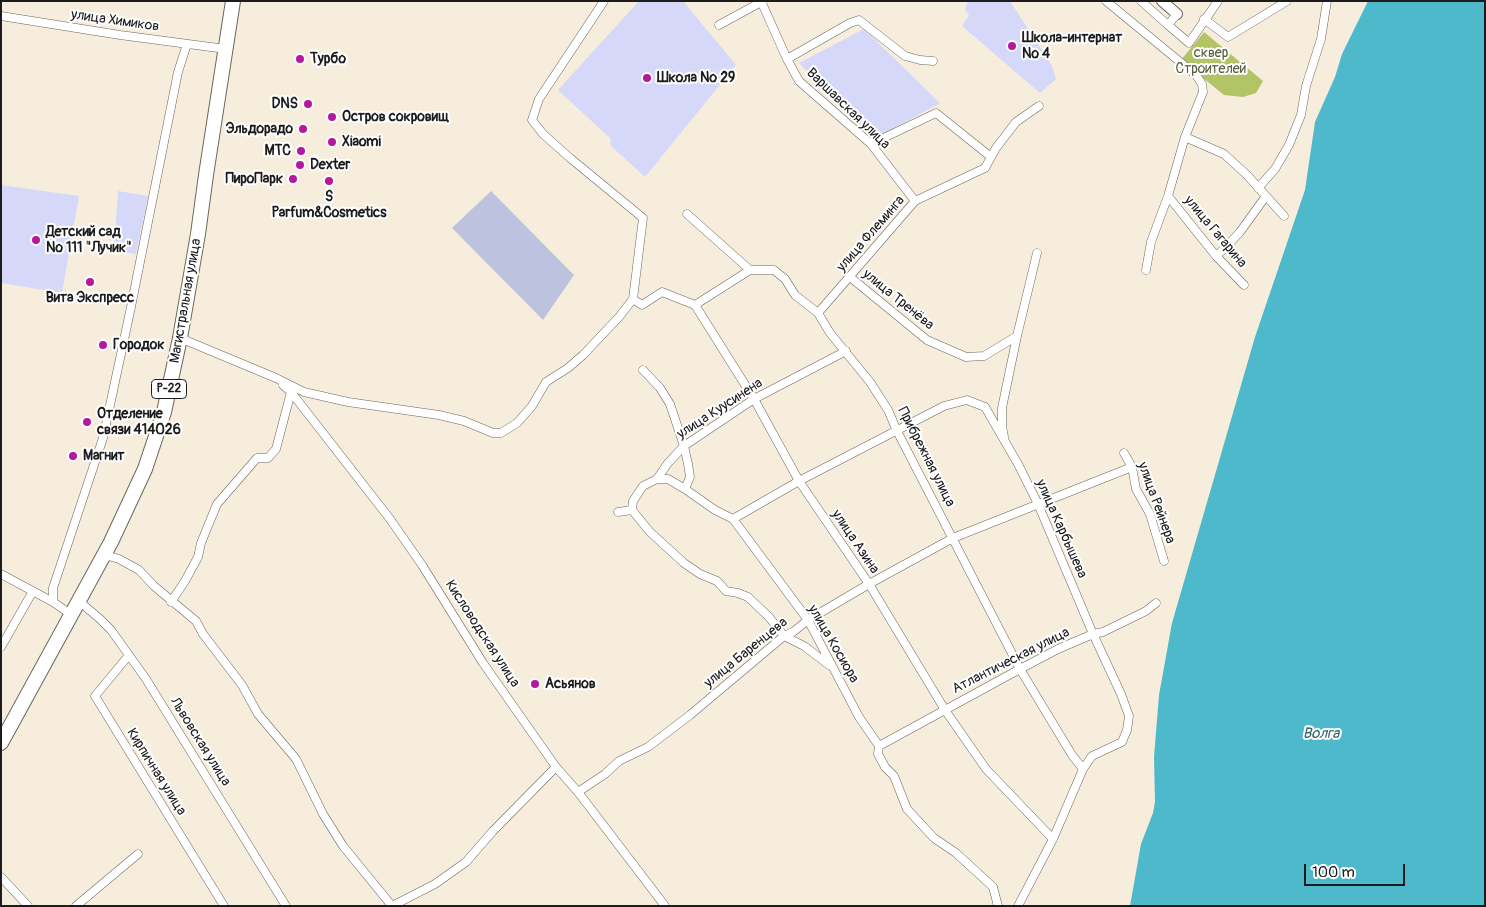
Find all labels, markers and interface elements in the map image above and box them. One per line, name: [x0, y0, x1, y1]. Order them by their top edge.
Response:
street label: улица Химиков: [70, 7, 160, 35]
place label: Школа-интернат № 4: [1022, 30, 1122, 62]
marker: Школа-интернат № 4: [1006, 40, 1018, 52]
park label: сквер Строителей: [1176, 45, 1246, 78]
place label: Турбо: [310, 51, 346, 67]
marker: Турбо: [294, 53, 306, 65]
street label: Варшавская улица: [803, 65, 893, 153]
place label: Школа № 29: [657, 70, 735, 86]
marker: Школа № 29: [641, 72, 653, 84]
place label: DNS: [272, 96, 298, 112]
marker: DNS: [302, 98, 314, 110]
place label: Остров сокровищ: [342, 109, 449, 125]
marker: Остров сокровищ: [326, 111, 338, 123]
place label: Эльдорадо: [226, 121, 293, 137]
marker: Эльдорадо: [297, 123, 309, 135]
place label: Xiaomi: [342, 134, 381, 150]
marker: Xiaomi: [326, 136, 338, 148]
place label: МТС: [265, 143, 291, 159]
marker: МТС: [295, 145, 307, 157]
place label: Dexter: [310, 157, 350, 173]
marker: Dexter: [294, 159, 306, 171]
place label: ПироПарк: [226, 171, 283, 187]
marker: ПироПарк: [287, 173, 299, 185]
marker: S Parfum&Cosmetics: [323, 175, 335, 187]
place label: S Parfum&Cosmetics: [272, 189, 386, 222]
street label: улица Флеминга: [833, 193, 909, 275]
street label: улица Гагарина: [1180, 193, 1250, 271]
place label: Детский сад № 111 "Лучик": [46, 224, 132, 256]
marker: Детский сад № 111 "Лучик": [30, 234, 42, 246]
street label: Магистральная улица: [167, 237, 205, 365]
street label: улица Тренёва: [859, 266, 937, 334]
marker: Вита Экспресс: [84, 276, 96, 288]
place label: Вита Экспресс: [46, 290, 134, 306]
place label: Городок: [113, 337, 164, 353]
marker: Городок: [97, 339, 109, 351]
street label: улица Куусинена: [674, 375, 766, 443]
road number: Р-22: [152, 379, 186, 398]
street label: Прибрежная улица: [894, 404, 958, 510]
place label: Отделение связи 414026: [97, 406, 181, 438]
marker: Отделение связи 414026: [81, 416, 93, 428]
place label: Магнит: [83, 448, 125, 464]
marker: Магнит: [67, 450, 79, 462]
street label: улица Рейнера: [1133, 460, 1179, 546]
street label: улица Карбышева: [1032, 477, 1090, 581]
street label: улица Азина: [827, 507, 883, 577]
street label: Кисловодская улица: [441, 577, 523, 691]
street label: улица Косиора: [804, 602, 862, 686]
street label: улица Баренцева: [701, 614, 791, 692]
street label: Атлантическая улица: [949, 624, 1073, 698]
place label: Асьянов: [545, 676, 596, 692]
marker: Асьянов: [529, 678, 541, 690]
street label: Львовская улица: [166, 695, 234, 789]
street label: Кирпичная улица: [123, 725, 189, 819]
water label: Волга: [1303, 725, 1339, 743]
scale bar: [1306, 854, 1407, 886]
text: 100 m: [1312, 863, 1355, 882]

